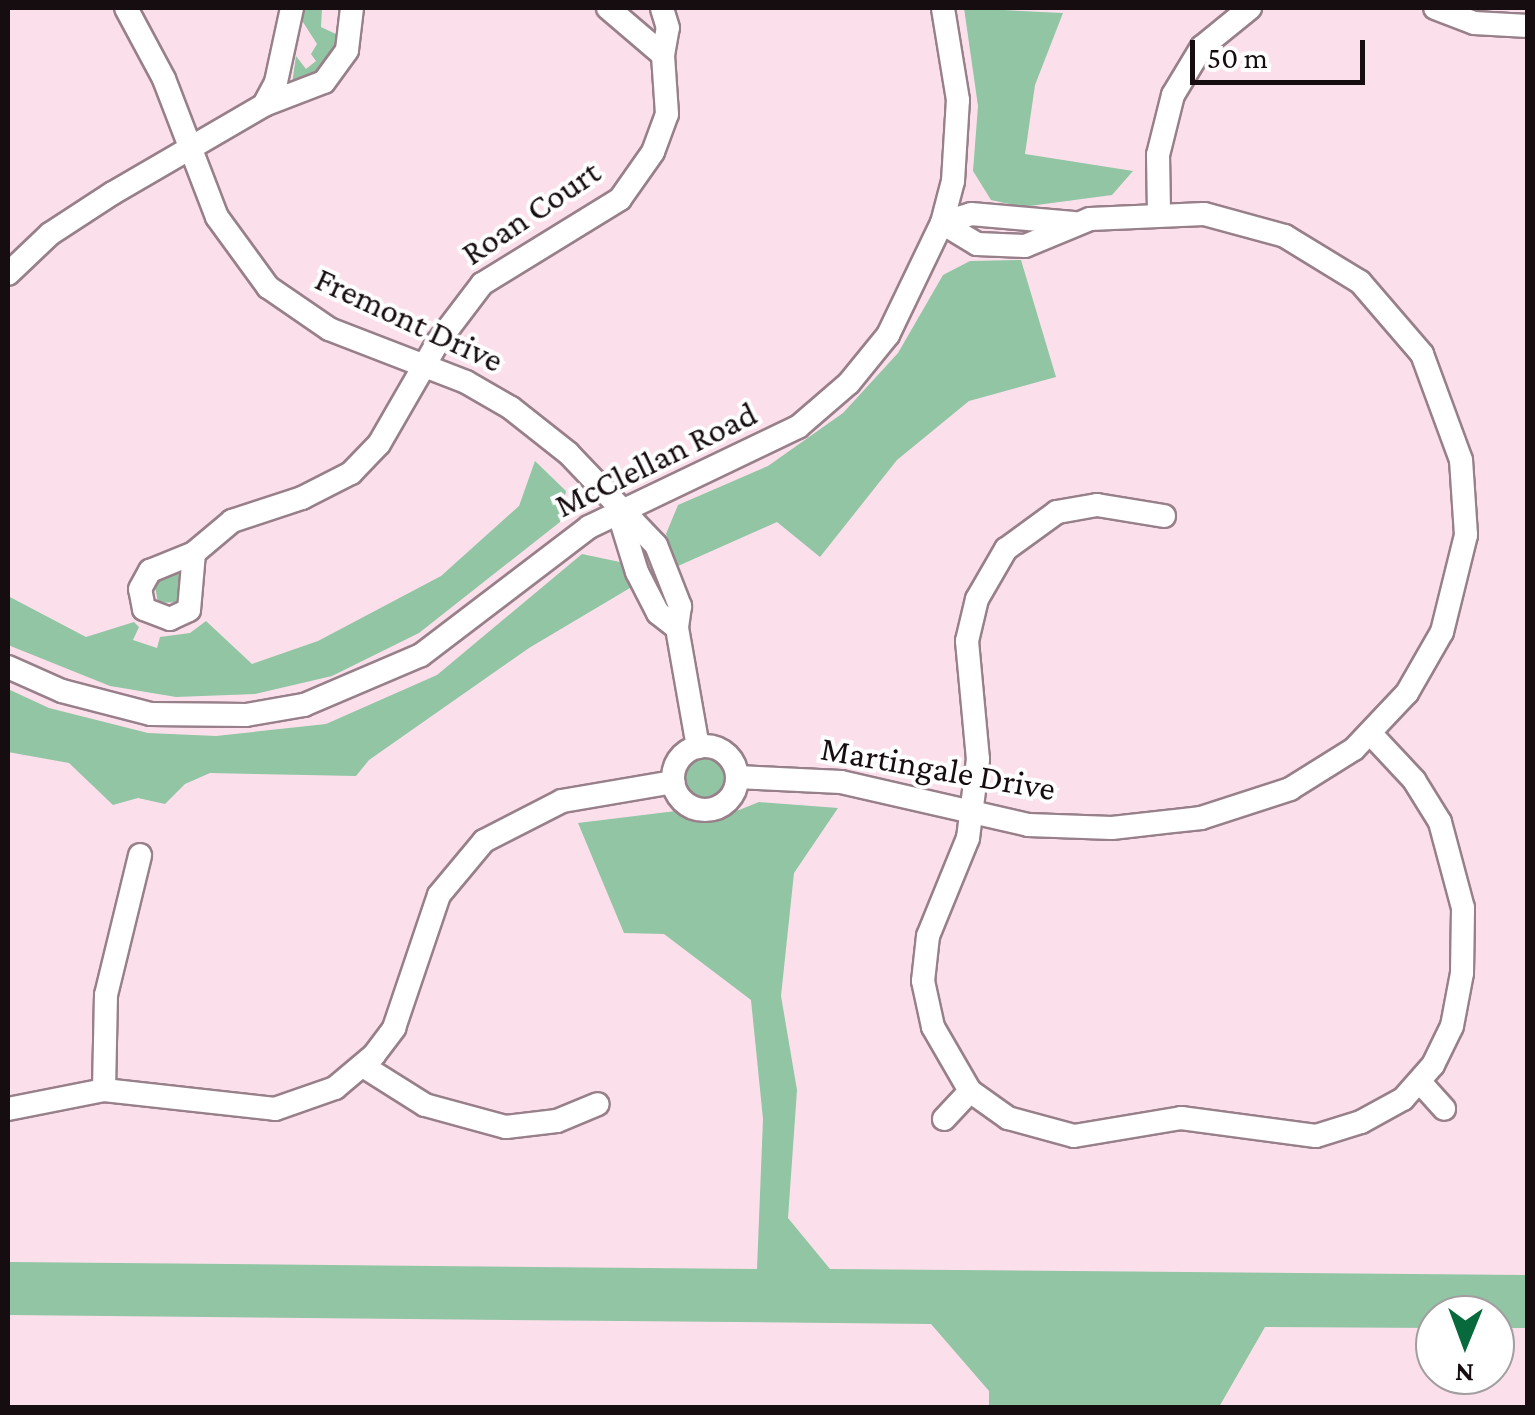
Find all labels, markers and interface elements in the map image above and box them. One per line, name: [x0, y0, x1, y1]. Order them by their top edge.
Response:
scale bar: [1195, 20, 1370, 82]
text: 50 m: [1207, 41, 1268, 74]
street label: Roan Court: [454, 151, 608, 275]
street label: Fremont Drive: [308, 258, 510, 382]
street label: McClellan Road: [548, 393, 764, 527]
street label: Martingale Drive: [817, 728, 1059, 810]
north arrow: [1415, 1295, 1515, 1395]
text: N: [1455, 1358, 1474, 1389]

